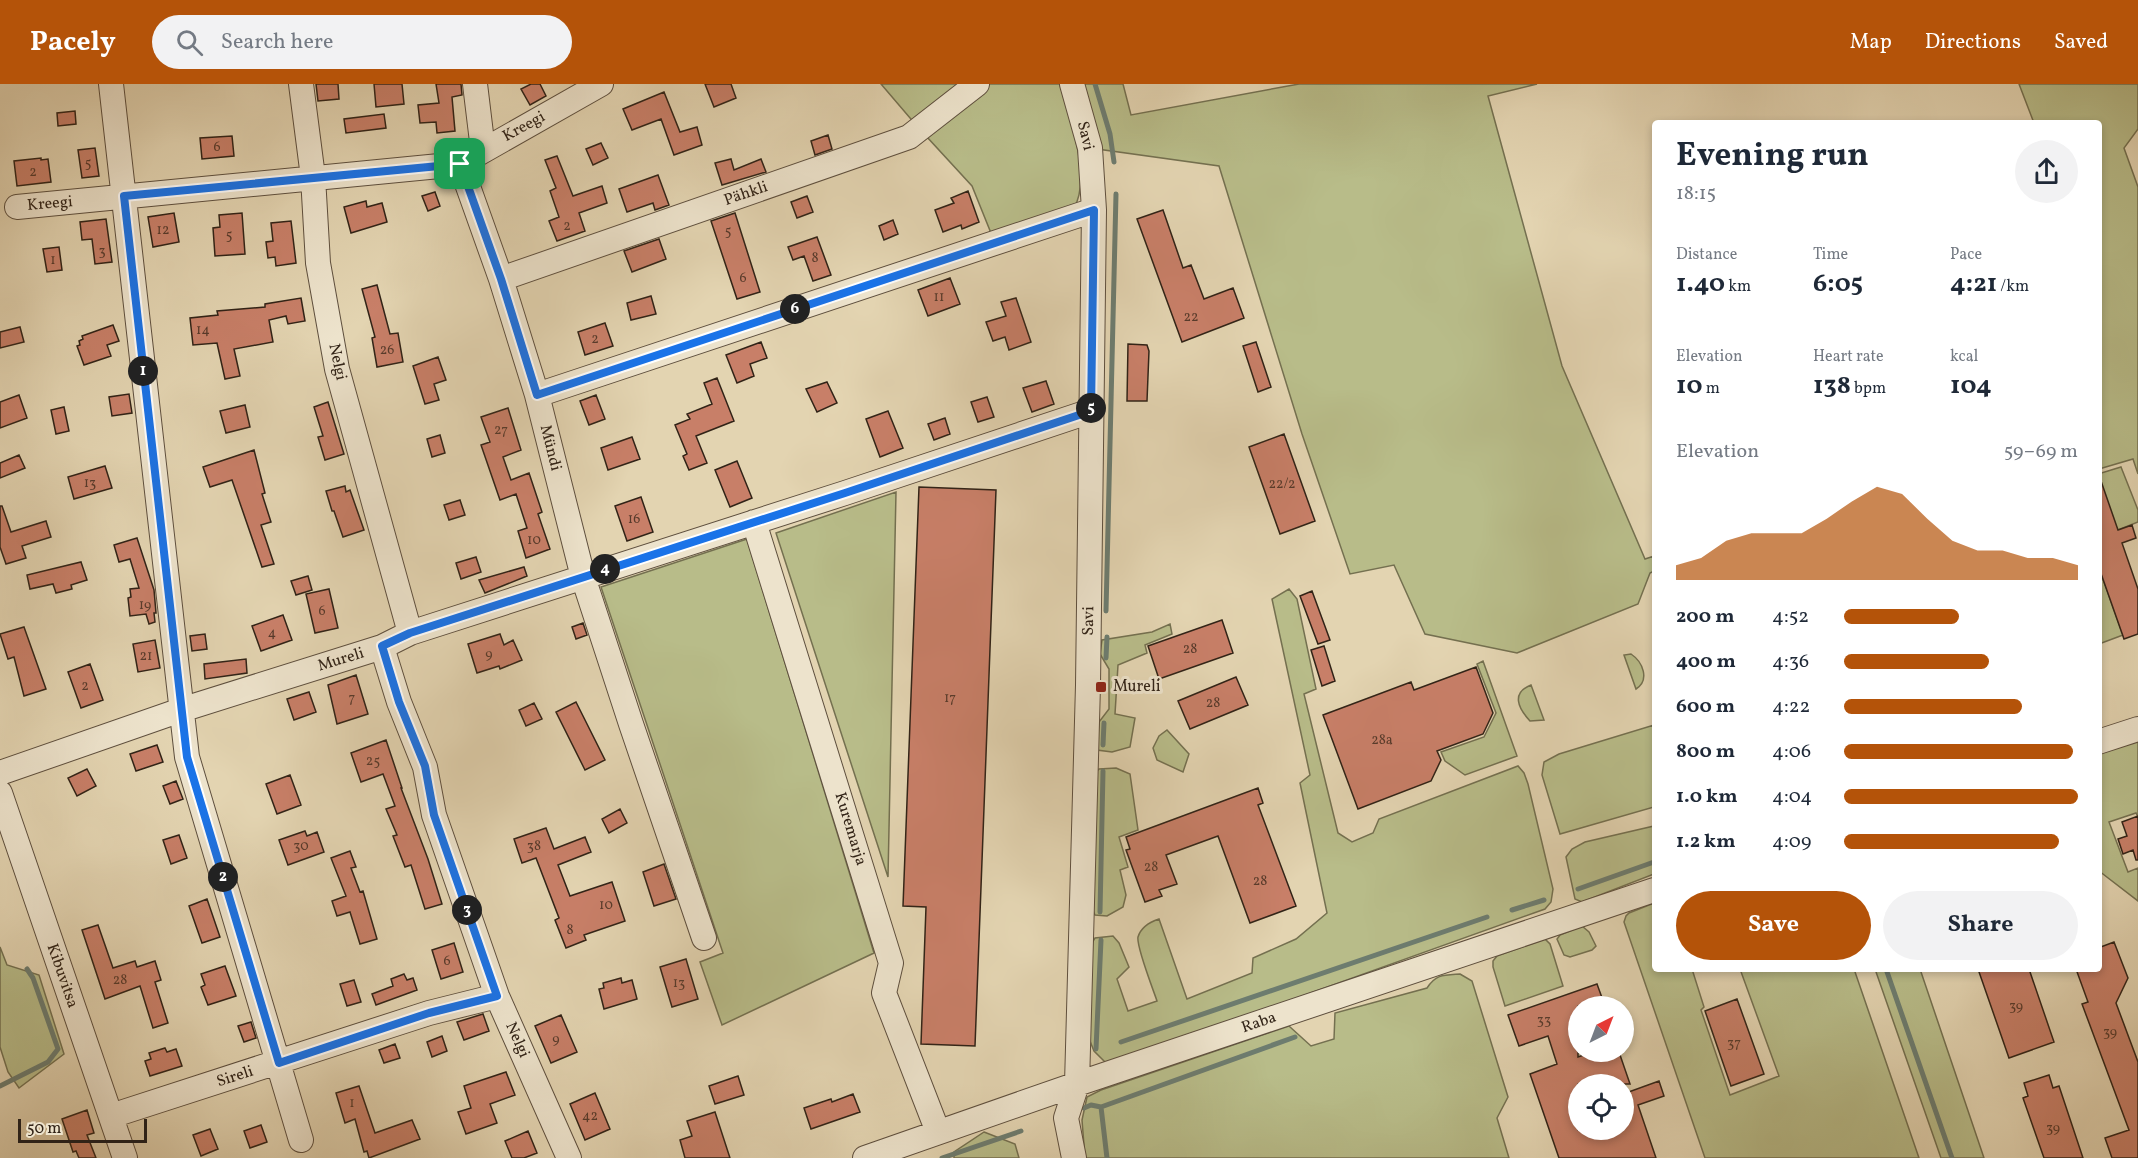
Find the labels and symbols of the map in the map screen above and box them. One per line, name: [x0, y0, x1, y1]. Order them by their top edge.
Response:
street label: Kreegi: [499, 106, 549, 148]
street label: Savi: [1071, 119, 1099, 153]
house number: 6: [213, 138, 221, 157]
pin: [434, 138, 485, 189]
house number: 5: [85, 154, 91, 173]
house number: 2: [29, 163, 37, 182]
street label: Pähkli: [721, 176, 771, 212]
street label: Kreegi: [26, 191, 74, 217]
house number: 2: [563, 217, 571, 236]
house number: 12: [157, 221, 169, 240]
house number: 5: [725, 222, 731, 241]
house number: 5: [226, 226, 232, 245]
house number: 3: [98, 242, 106, 261]
house number: 8: [811, 249, 819, 268]
house number: 1: [50, 251, 56, 270]
house number: 6: [739, 269, 747, 288]
house number: 11: [934, 288, 944, 307]
pin: 6: [780, 294, 810, 324]
house number: 22: [1183, 308, 1199, 327]
house number: 14: [196, 321, 210, 340]
house number: 2: [591, 330, 599, 349]
house number: 26: [380, 341, 394, 360]
street label: Nelgi: [322, 342, 352, 383]
pin: 1: [128, 356, 158, 386]
pin: 5: [1076, 393, 1106, 423]
house number: 27: [494, 421, 508, 440]
street label: Mündi: [534, 423, 566, 474]
house number: 13: [84, 474, 96, 493]
house number: 22/2: [1269, 475, 1295, 494]
house number: 16: [628, 510, 640, 529]
house number: 10: [527, 531, 541, 550]
pin: 4: [590, 554, 620, 584]
house number: 19: [139, 596, 151, 615]
house number: 6: [318, 602, 326, 621]
street label: Savi: [1078, 606, 1100, 636]
house number: 4: [268, 624, 276, 643]
house number: 28: [1183, 640, 1197, 659]
street label: Mureli: [315, 642, 367, 677]
house number: 9: [485, 645, 493, 664]
house number: 21: [140, 647, 152, 666]
place label: Mureli: [1113, 676, 1161, 698]
house number: 2: [81, 677, 89, 696]
marker: Mureli: [1094, 680, 1108, 694]
house number: 7: [349, 689, 356, 708]
house number: 17: [944, 689, 956, 708]
house number: 28: [1206, 694, 1220, 713]
house number: 28a: [1371, 731, 1393, 750]
house number: 25: [366, 752, 380, 771]
street label: Kuremarja: [828, 790, 872, 868]
house number: 30: [293, 837, 309, 856]
house number: 38: [527, 837, 541, 856]
house number: 28: [1144, 858, 1158, 877]
pin: 2: [208, 862, 238, 892]
house number: 28: [1253, 872, 1267, 891]
pin: 3: [452, 895, 482, 925]
house number: 10: [599, 896, 613, 915]
house number: 8: [566, 921, 574, 940]
street label: Kibuvitsa: [41, 941, 83, 1011]
house number: 6: [443, 952, 451, 971]
house number: 28: [113, 971, 127, 990]
house number: 13: [673, 974, 685, 993]
north arrow: [1568, 996, 1634, 1062]
house number: 39: [2009, 997, 2023, 1016]
street label: Raba: [1239, 1007, 1279, 1039]
house number: 33: [1537, 1011, 1551, 1030]
street label: Nelgi: [499, 1019, 535, 1062]
house number: 39: [2103, 1023, 2117, 1042]
house number: 9: [552, 1030, 560, 1049]
house number: 37: [1727, 1034, 1741, 1053]
street label: Sireli: [214, 1061, 256, 1093]
house number: 1: [349, 1094, 355, 1113]
house number: 42: [582, 1107, 598, 1126]
scale bar: [18, 1116, 147, 1144]
house number: 39: [2046, 1119, 2060, 1138]

